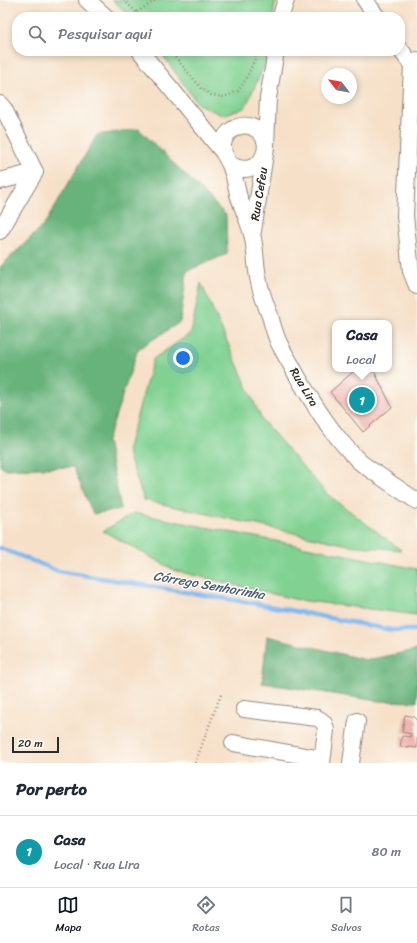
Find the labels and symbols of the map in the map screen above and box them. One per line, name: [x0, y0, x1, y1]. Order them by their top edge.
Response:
north arrow: [321, 68, 357, 104]
street label: Rua Cefeu: [244, 165, 274, 222]
your location: [173, 348, 193, 368]
street label: Rua Lira: [284, 363, 324, 411]
pin: 1: [349, 385, 375, 415]
water label: Córrego Senhorinha: [151, 564, 268, 606]
scale bar: [12, 735, 59, 754]

